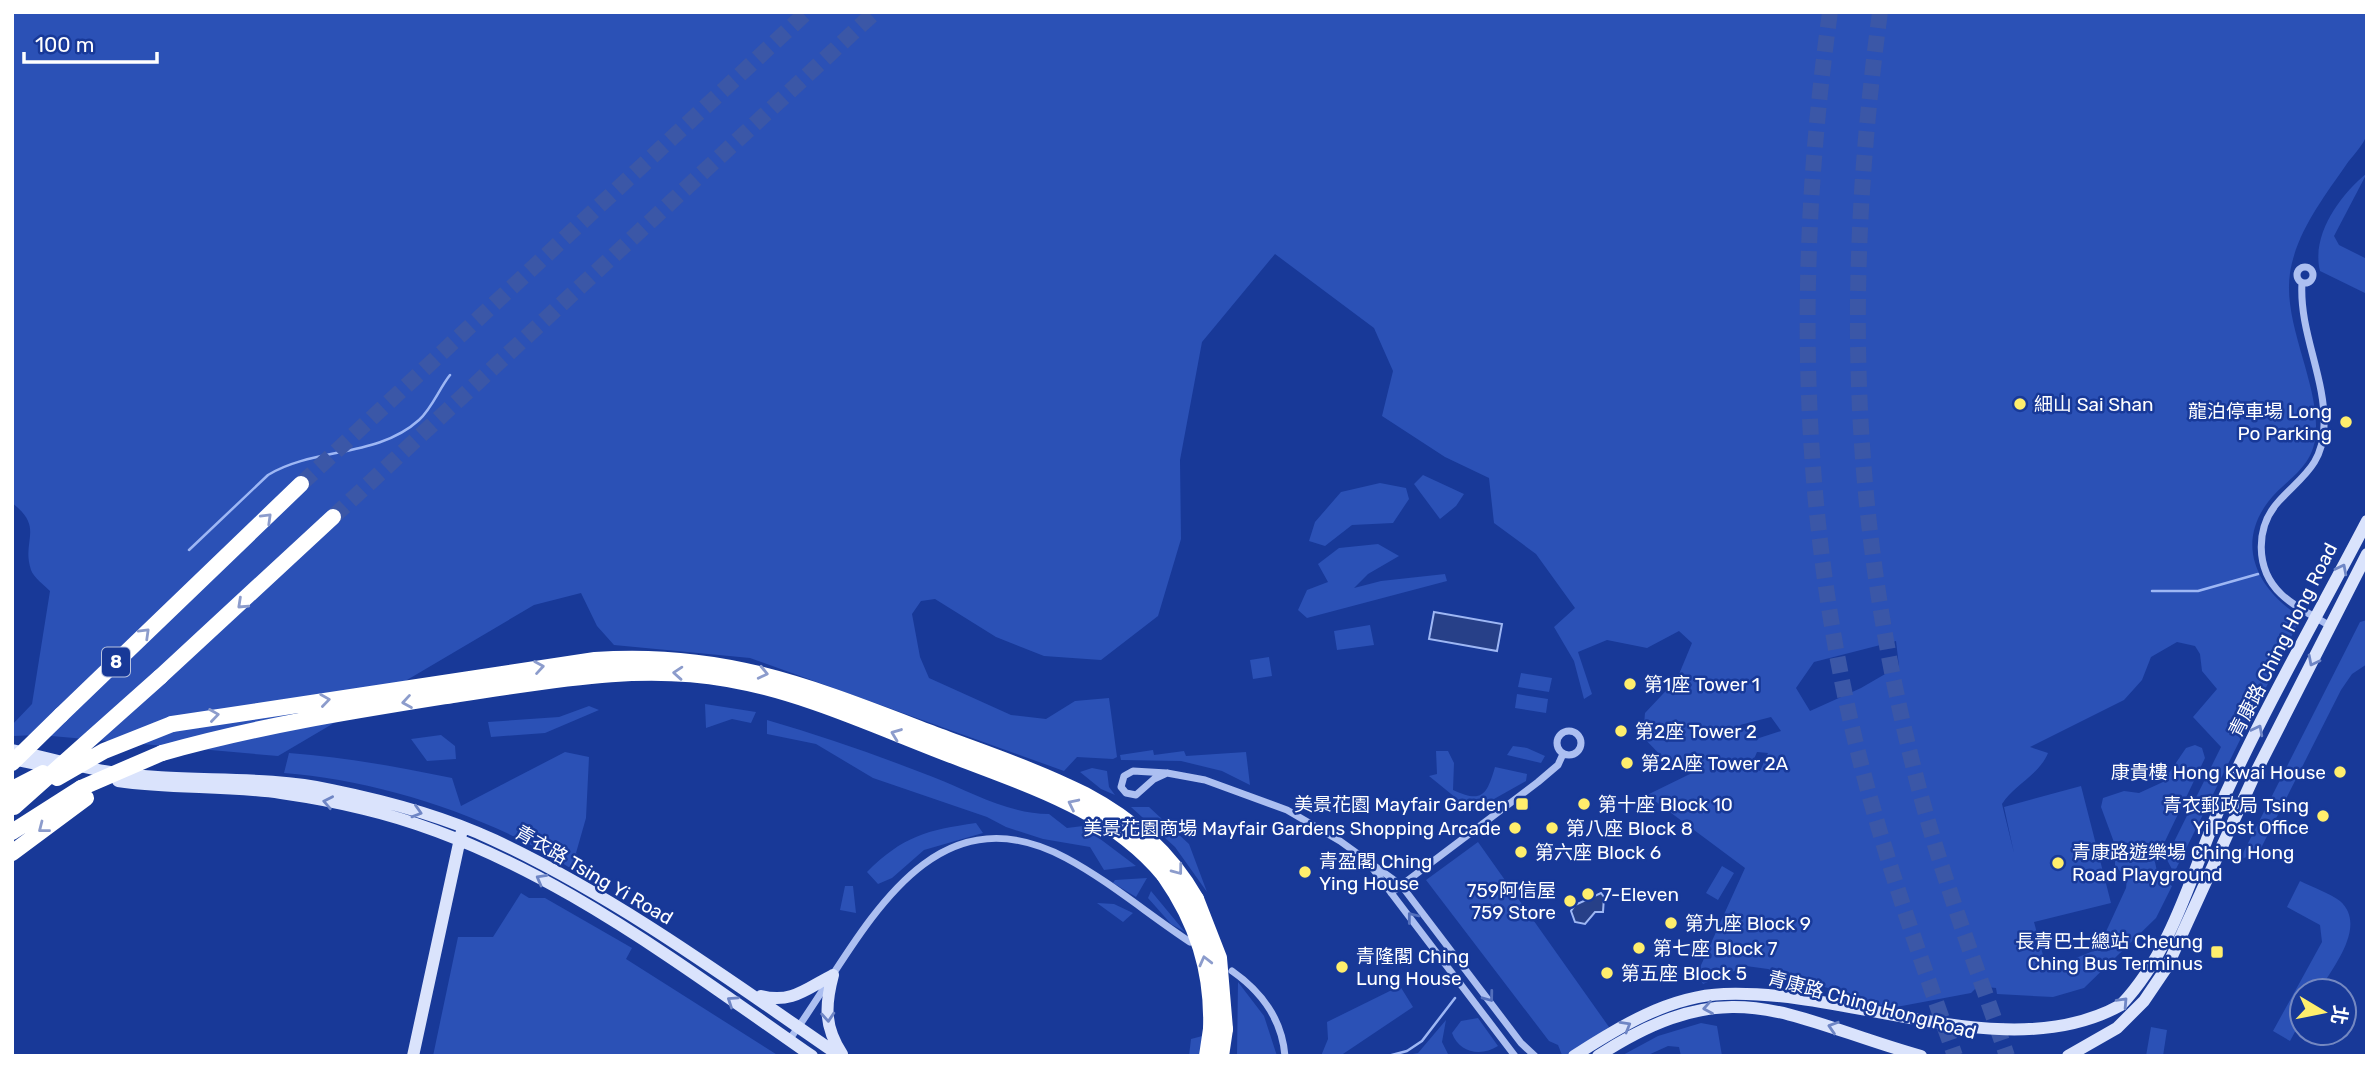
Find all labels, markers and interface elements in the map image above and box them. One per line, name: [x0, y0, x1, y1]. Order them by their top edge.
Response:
scale bar: [24, 21, 158, 65]
text: 100 m: [35, 32, 94, 57]
place label: 細山 Sai Shan: [2034, 393, 2154, 416]
marker: 細山 Sai Shan: [2012, 396, 2028, 412]
place label: 龍泊停車場 Long Po Parking: [2188, 400, 2332, 445]
marker: 龍泊停車場 Long Po Parking: [2338, 414, 2354, 430]
one-way arrow: [259, 513, 272, 526]
street label: 青康路 Ching Hong Road: [2224, 539, 2342, 741]
one-way arrow: [2333, 564, 2347, 576]
one-way arrow: [237, 596, 250, 609]
one-way arrow: [137, 629, 150, 642]
road number: 8: [102, 648, 130, 676]
one-way arrow: [2307, 654, 2321, 666]
one-way arrow: [534, 660, 545, 675]
one-way arrow: [757, 665, 769, 679]
one-way arrow: [672, 666, 683, 681]
place label: 第1座 Tower 1: [1644, 673, 1760, 696]
marker: 第1座 Tower 1: [1622, 676, 1638, 692]
one-way arrow: [319, 692, 331, 707]
one-way arrow: [401, 694, 413, 709]
one-way arrow: [208, 708, 220, 723]
place label: 第2座 Tower 2: [1635, 720, 1757, 743]
marker: 第2座 Tower 2: [1613, 723, 1629, 739]
one-way arrow: [2250, 725, 2264, 738]
one-way arrow: [891, 729, 903, 743]
place label: 第2A座 Tower 2A: [1641, 752, 1789, 775]
marker: 第2A座 Tower 2A: [1619, 755, 1635, 771]
place label: 康貴樓 Hong Kwai House: [2111, 761, 2326, 784]
marker: 康貴樓 Hong Kwai House: [2332, 764, 2348, 780]
place label: 美景花園 Mayfair Garden: [1294, 793, 1508, 816]
place label: 第十座 Block 10: [1598, 793, 1733, 816]
place label: 青衣郵政局 Tsing Yi Post Office: [2163, 794, 2309, 839]
one-way arrow: [322, 795, 334, 810]
marker: 美景花園 Mayfair Garden: [1514, 796, 1530, 812]
marker: 第十座 Block 10: [1576, 796, 1592, 812]
one-way arrow: [1068, 798, 1080, 812]
one-way arrow: [410, 804, 423, 818]
marker: 青衣郵政局 Tsing Yi Post Office: [2315, 808, 2331, 824]
place label: 美景花園商場 Mayfair Gardens Shopping Arcade: [1083, 817, 1501, 840]
place label: 第八座 Block 8: [1566, 817, 1693, 840]
one-way arrow: [39, 820, 51, 833]
street label: 青衣路 Tsing Yi Road: [511, 820, 677, 930]
marker: 美景花園商場 Mayfair Gardens Shopping Arcade: [1507, 820, 1523, 836]
marker: 第八座 Block 8: [1544, 820, 1560, 836]
place label: 第六座 Block 6: [1535, 841, 1661, 864]
place label: 青康路遊樂場 Ching Hong Road Playground: [2072, 841, 2294, 886]
marker: 第六座 Block 6: [1513, 844, 1529, 860]
place label: 青盈閣 Ching Ying House: [1319, 850, 1432, 895]
marker: 青康路遊樂場 Ching Hong Road Playground: [2050, 855, 2066, 871]
one-way arrow: [1169, 863, 1182, 875]
marker: 青盈閣 Ching Ying House: [1297, 864, 1313, 880]
one-way arrow: [535, 874, 548, 887]
place label: 759阿信屋 759 Store: [1467, 879, 1556, 924]
place label: 7-Eleven: [1602, 883, 1679, 906]
marker: 7-Eleven: [1580, 886, 1596, 902]
marker: 759阿信屋 759 Store: [1562, 893, 1578, 909]
place label: 第九座 Block 9: [1685, 912, 1811, 935]
one-way arrow: [1407, 913, 1420, 925]
marker: 第九座 Block 9: [1663, 915, 1679, 931]
place label: 長青巴士總站 Cheung Ching Bus Terminus: [2015, 930, 2203, 975]
place label: 第七座 Block 7: [1653, 937, 1778, 960]
marker: 第七座 Block 7: [1631, 940, 1647, 956]
marker: 長青巴士總站 Cheung Ching Bus Terminus: [2209, 944, 2225, 960]
place label: 青隆閣 Ching Lung House: [1356, 945, 1469, 990]
one-way arrow: [1199, 955, 1213, 967]
marker: 青隆閣 Ching Lung House: [1334, 959, 1350, 975]
place label: 第五座 Block 5: [1621, 962, 1747, 985]
marker: 第五座 Block 5: [1599, 965, 1615, 981]
street label: 青康路 Ching Hong Road: [1765, 966, 1979, 1044]
north arrow: [2288, 977, 2358, 1047]
one-way arrow: [1480, 989, 1493, 1002]
one-way arrow: [727, 997, 740, 1009]
one-way arrow: [2114, 997, 2127, 1010]
one-way arrow: [1702, 1000, 1714, 1015]
text: 北: [2326, 1004, 2352, 1026]
one-way arrow: [820, 1012, 835, 1023]
one-way arrow: [1618, 1021, 1631, 1034]
one-way arrow: [1828, 1021, 1840, 1035]

